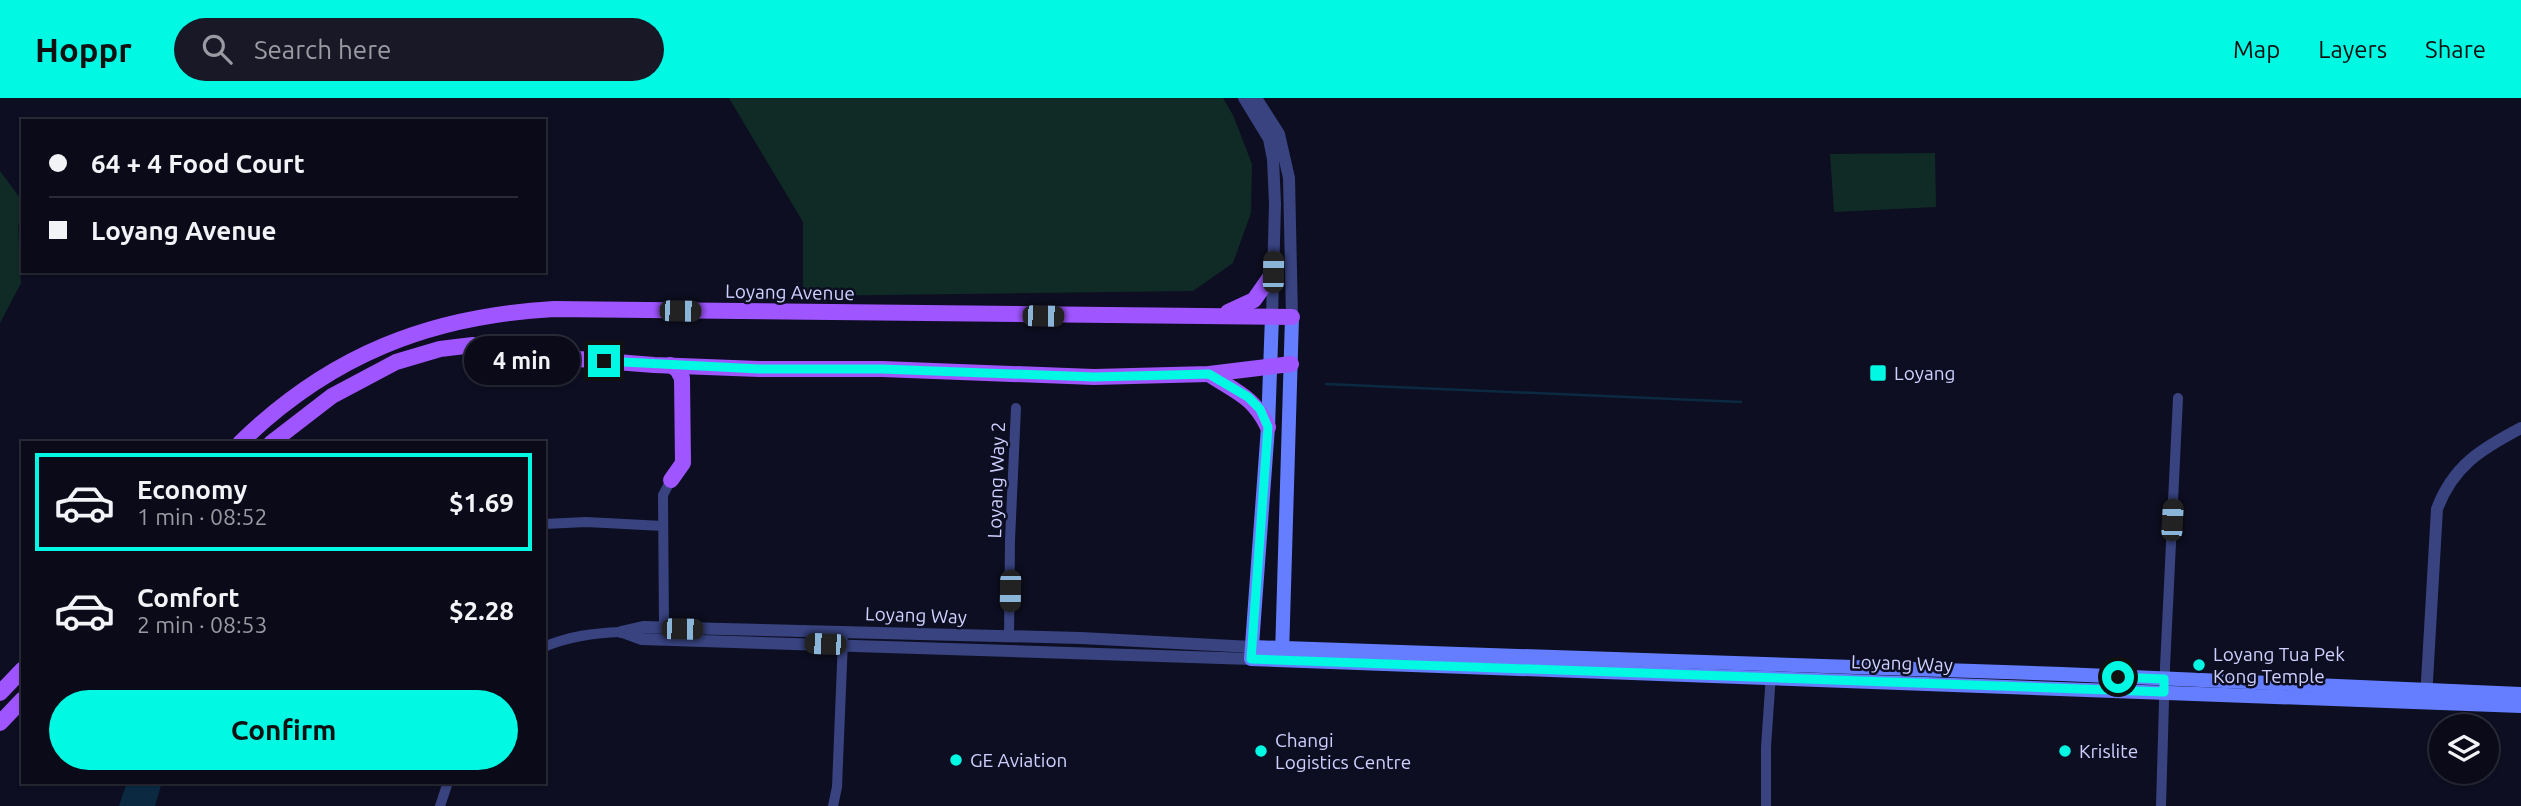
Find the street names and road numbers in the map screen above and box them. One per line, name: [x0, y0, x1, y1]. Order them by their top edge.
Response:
street label: Loyang Avenue: [725, 280, 855, 304]
street label: Loyang Way 2: [983, 421, 1009, 539]
street label: Loyang Way: [865, 602, 967, 628]
street label: Loyang Way: [1851, 650, 1953, 676]

